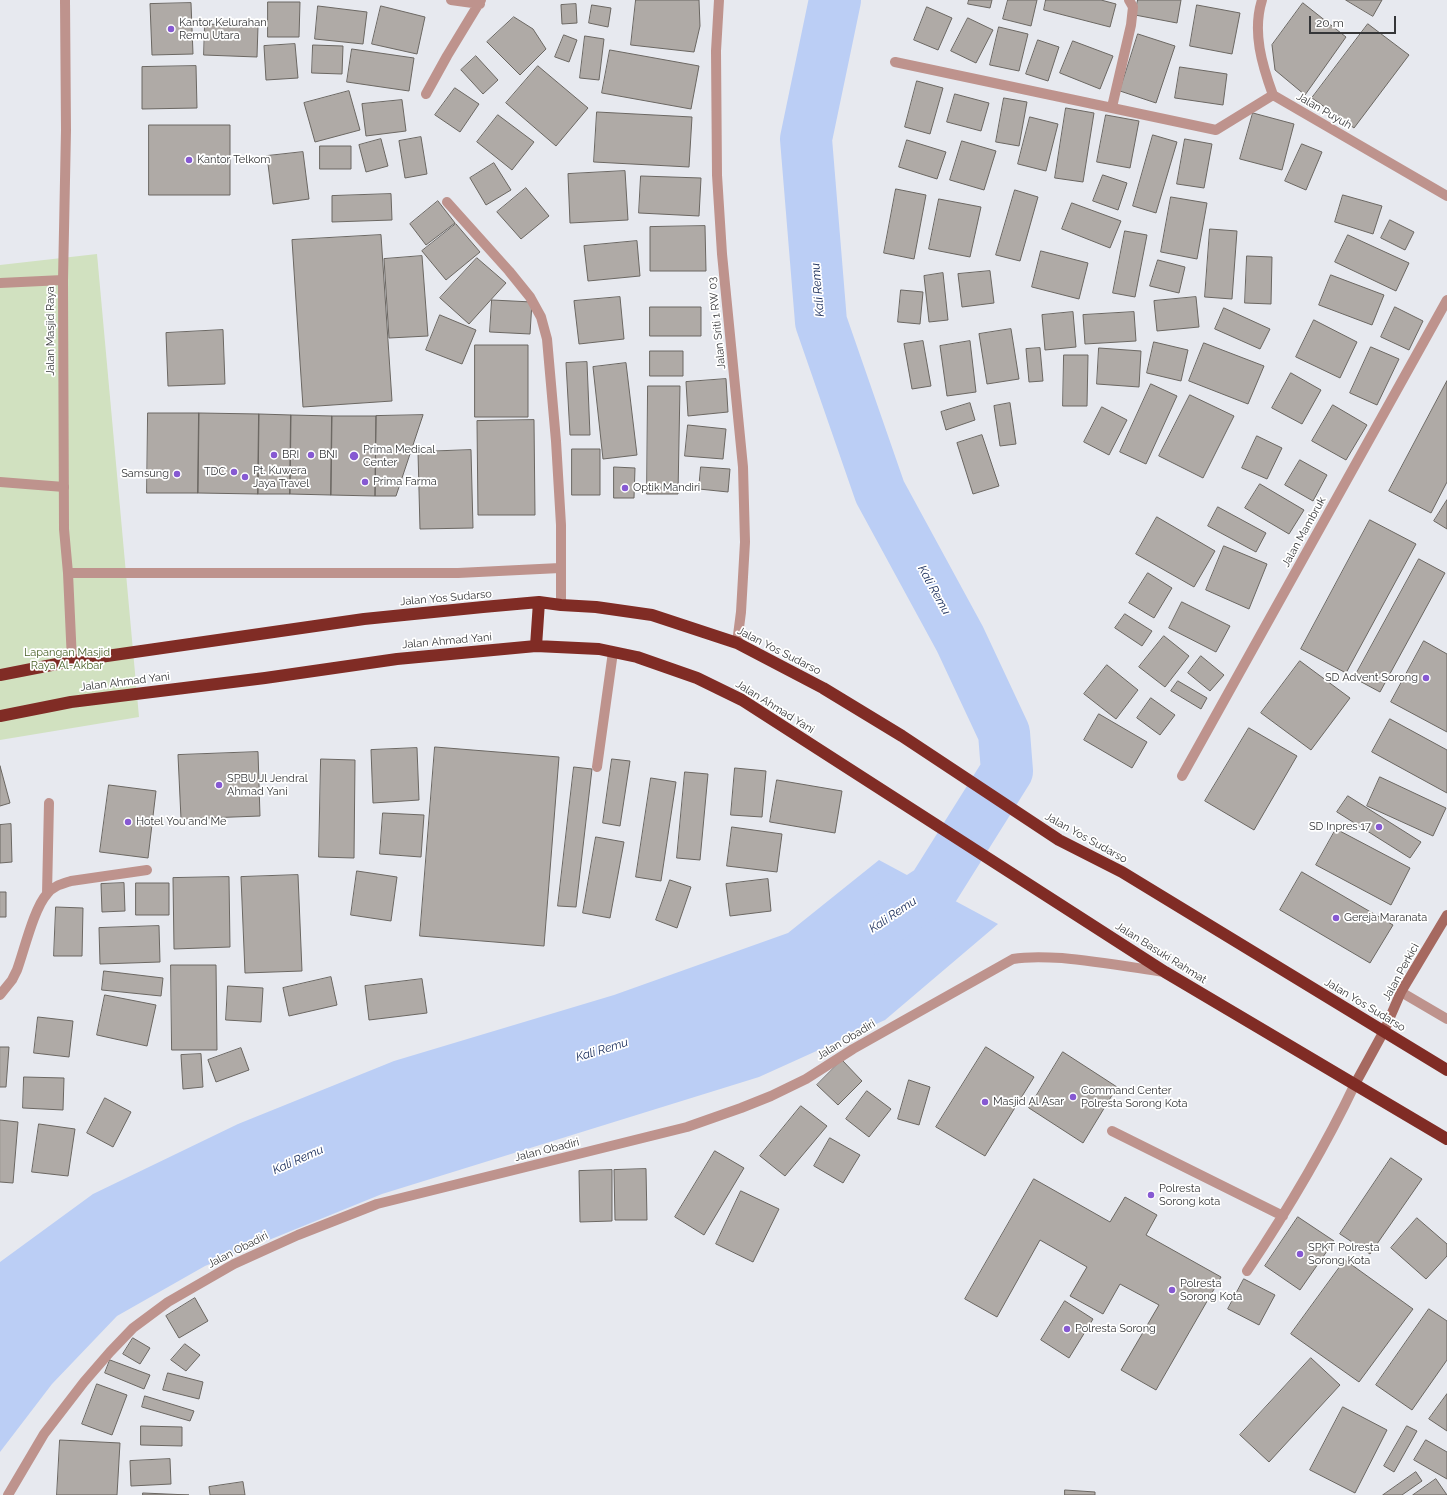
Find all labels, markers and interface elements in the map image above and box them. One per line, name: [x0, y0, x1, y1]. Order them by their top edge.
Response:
scale bar: [1311, 8, 1398, 34]
place label: Kantor Kelurahan Remu Utara: [179, 16, 267, 42]
text: 20 m: [1316, 16, 1344, 30]
marker: Kantor Kelurahan Remu Utara: [166, 24, 176, 34]
street label: Jalan Puyuh: [1294, 90, 1354, 132]
place label: Kantor Telkom: [197, 153, 270, 167]
marker: Kantor Telkom: [184, 155, 194, 165]
water label: Kali Remu: [808, 262, 828, 318]
street label: Jalan Sriti 1 RW 03: [706, 276, 728, 370]
street label: Jalan Masjid Raya: [44, 286, 58, 376]
place label: Prima Medical Center: [363, 443, 435, 469]
place label: BRI: [282, 448, 299, 462]
place label: BNI: [319, 448, 338, 462]
marker: BRI: [269, 450, 279, 460]
marker: BNI: [306, 450, 316, 460]
marker: Prima Medical Center: [348, 450, 360, 462]
place label: Pt. Kuwera Jaya Travel: [253, 464, 309, 490]
place label: TDC: [204, 465, 226, 479]
place label: Samsung: [121, 467, 169, 481]
marker: TDC: [229, 467, 239, 477]
marker: Samsung: [172, 469, 182, 479]
marker: Pt. Kuwera Jaya Travel: [240, 472, 250, 482]
place label: Prima Farma: [373, 475, 437, 489]
marker: Prima Farma: [360, 477, 370, 487]
place label: Optik Mandiri: [633, 481, 700, 495]
marker: Optik Mandiri: [620, 483, 630, 493]
street label: Jalan Mambruk: [1279, 495, 1329, 569]
water label: Kali Remu: [915, 563, 953, 617]
street label: Jalan Yos Sudarso: [400, 587, 492, 609]
street label: Jalan Yos Sudarso: [735, 624, 823, 678]
street label: Jalan Ahmad Yani: [402, 631, 492, 651]
park label: Lapangan Masjid Raya Al-Akbar: [24, 646, 110, 672]
street label: Jalan Ahmad Yani: [80, 670, 170, 694]
place label: SD Advent Sorong: [1325, 671, 1418, 685]
marker: SD Advent Sorong: [1421, 673, 1431, 683]
street label: Jalan Ahmad Yani: [733, 678, 817, 736]
place label: SPBU Jl Jendral Ahmad Yani: [227, 772, 308, 798]
marker: SPBU Jl Jendral Ahmad Yani: [214, 780, 224, 790]
street label: Jalan Yos Sudarso: [1043, 810, 1129, 866]
place label: Hotel You and Me: [136, 815, 226, 829]
marker: Hotel You and Me: [123, 817, 133, 827]
place label: SD Inpres 17: [1309, 820, 1371, 834]
marker: SD Inpres 17: [1374, 822, 1384, 832]
water label: Kali Remu: [867, 894, 919, 936]
place label: Gereja Maranata: [1344, 911, 1427, 925]
marker: Gereja Maranata: [1331, 913, 1341, 923]
street label: Jalan Basuki Rahmat: [1113, 920, 1209, 986]
street label: Jalan Perkici: [1380, 941, 1422, 1003]
street label: Jalan Yos Sudarso: [1322, 976, 1408, 1034]
street label: Jalan Obadiri: [814, 1017, 878, 1063]
water label: Kali Remu: [574, 1035, 630, 1065]
place label: Command Center Polresta Sorong Kota: [1081, 1084, 1188, 1110]
marker: Command Center Polresta Sorong Kota: [1068, 1092, 1078, 1102]
place label: Masjid Al Asar: [993, 1095, 1064, 1109]
marker: Masjid Al Asar: [980, 1097, 990, 1107]
street label: Jalan Obadiri: [513, 1136, 581, 1164]
water label: Kali Remu: [270, 1142, 326, 1178]
place label: Polresta Sorong kota: [1159, 1182, 1220, 1208]
marker: Polresta Sorong kota: [1146, 1190, 1156, 1200]
street label: Jalan Obadiri: [206, 1229, 270, 1271]
place label: SPKT Polresta Sorong Kota: [1308, 1241, 1380, 1267]
marker: SPKT Polresta Sorong Kota: [1295, 1249, 1305, 1259]
place label: Polresta Sorong Kota: [1180, 1277, 1242, 1303]
marker: Polresta Sorong Kota: [1167, 1285, 1177, 1295]
place label: Polresta Sorong: [1075, 1322, 1156, 1336]
marker: Polresta Sorong: [1062, 1324, 1072, 1334]

